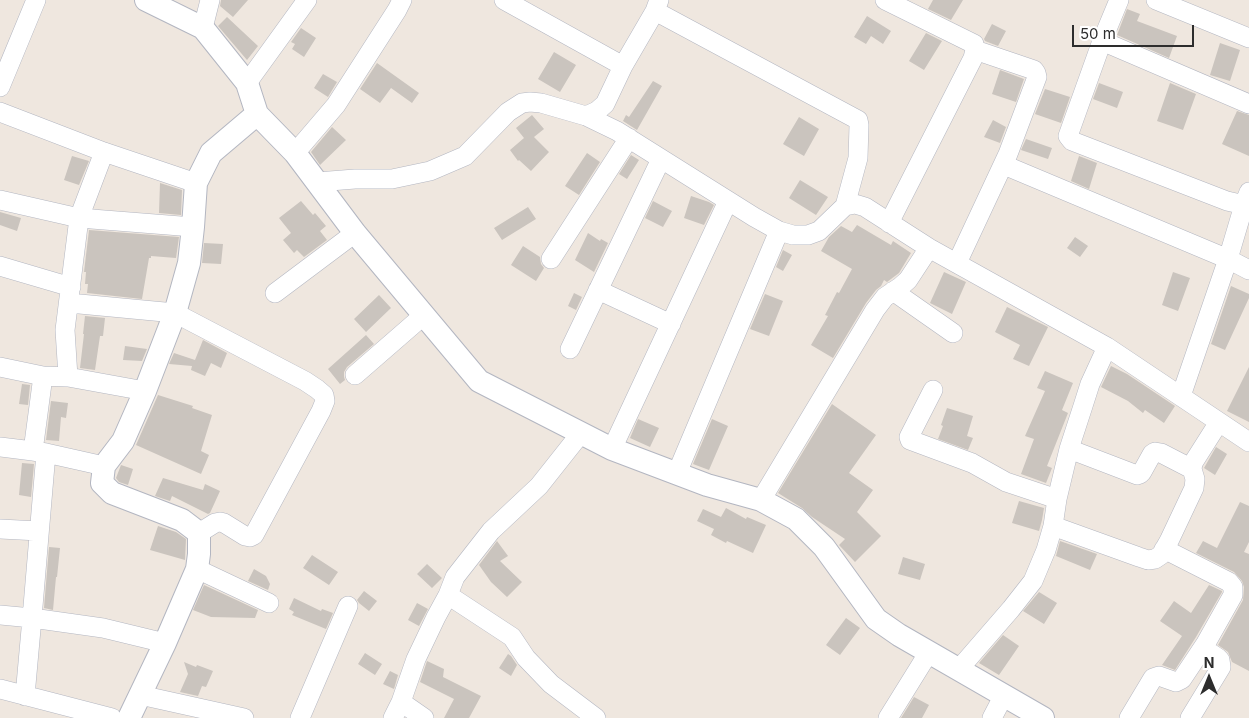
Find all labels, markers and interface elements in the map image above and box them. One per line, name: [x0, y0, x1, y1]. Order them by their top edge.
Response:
scale bar: [1074, 15, 1196, 47]
text: 50 m: [1080, 24, 1116, 43]
north arrow: [1184, 653, 1234, 703]
text: N: [1204, 654, 1214, 671]

